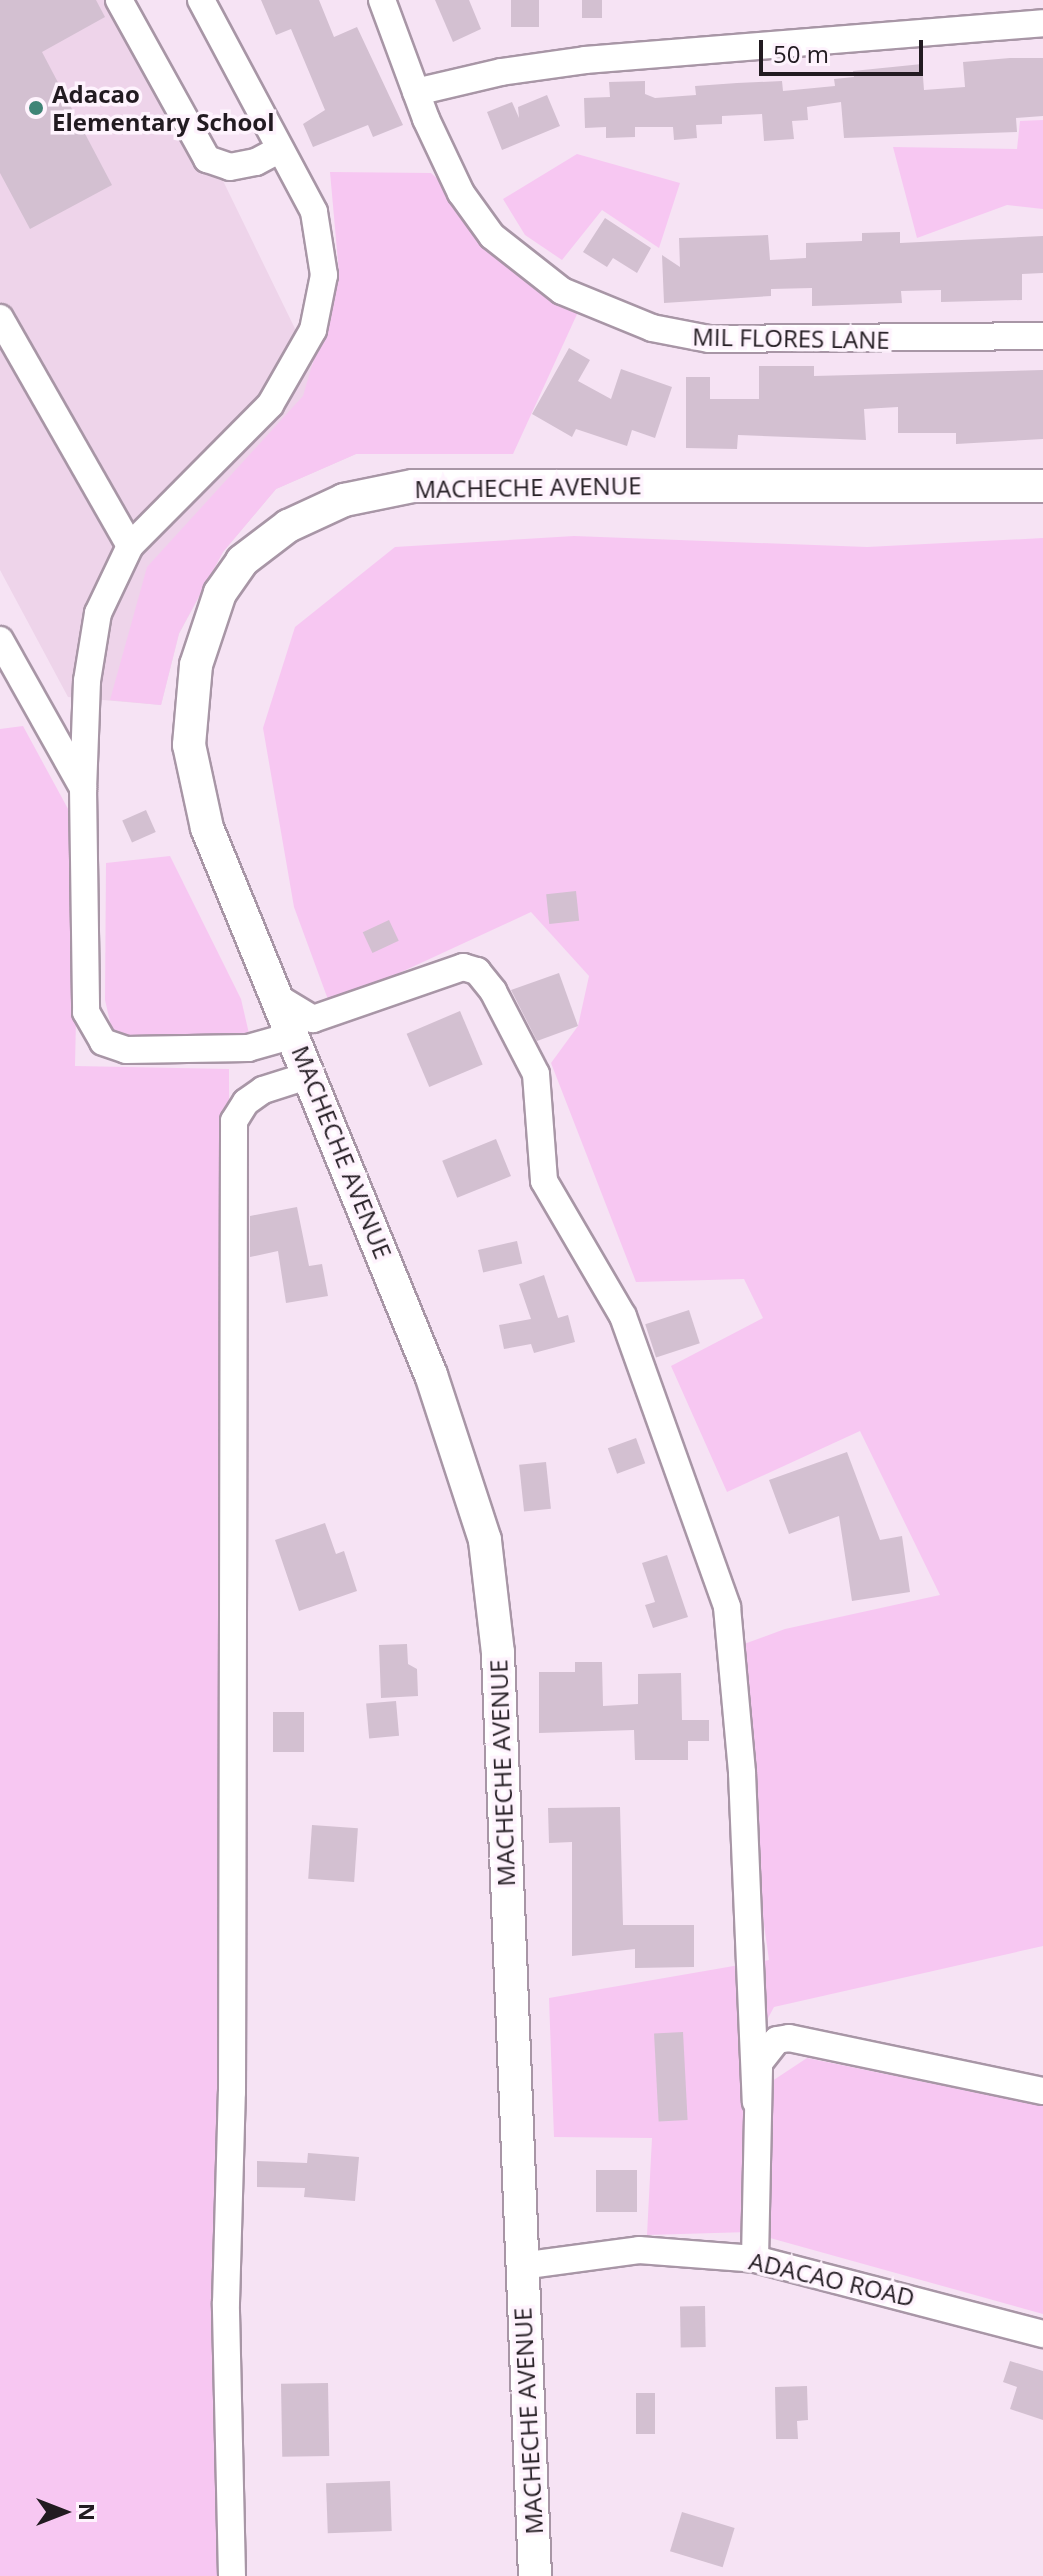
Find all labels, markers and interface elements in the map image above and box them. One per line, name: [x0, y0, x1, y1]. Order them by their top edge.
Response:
scale bar: [763, 24, 927, 74]
text: 50 m: [773, 37, 829, 70]
place label: Adacao Elementary School: [52, 80, 275, 136]
marker: Adacao Elementary School: [27, 99, 45, 117]
street label: MIL FLORES LANE: [692, 322, 890, 354]
street label: MACHECHE AVENUE: [414, 471, 642, 503]
street label: MACHECHE AVENUE: [286, 1041, 398, 1263]
street label: MACHECHE AVENUE: [484, 1659, 520, 1887]
street label: ADACAO ROAD: [746, 2246, 918, 2312]
street label: MACHECHE AVENUE: [508, 2307, 548, 2535]
north arrow: [24, 2472, 104, 2552]
text: N: [73, 2503, 103, 2521]

